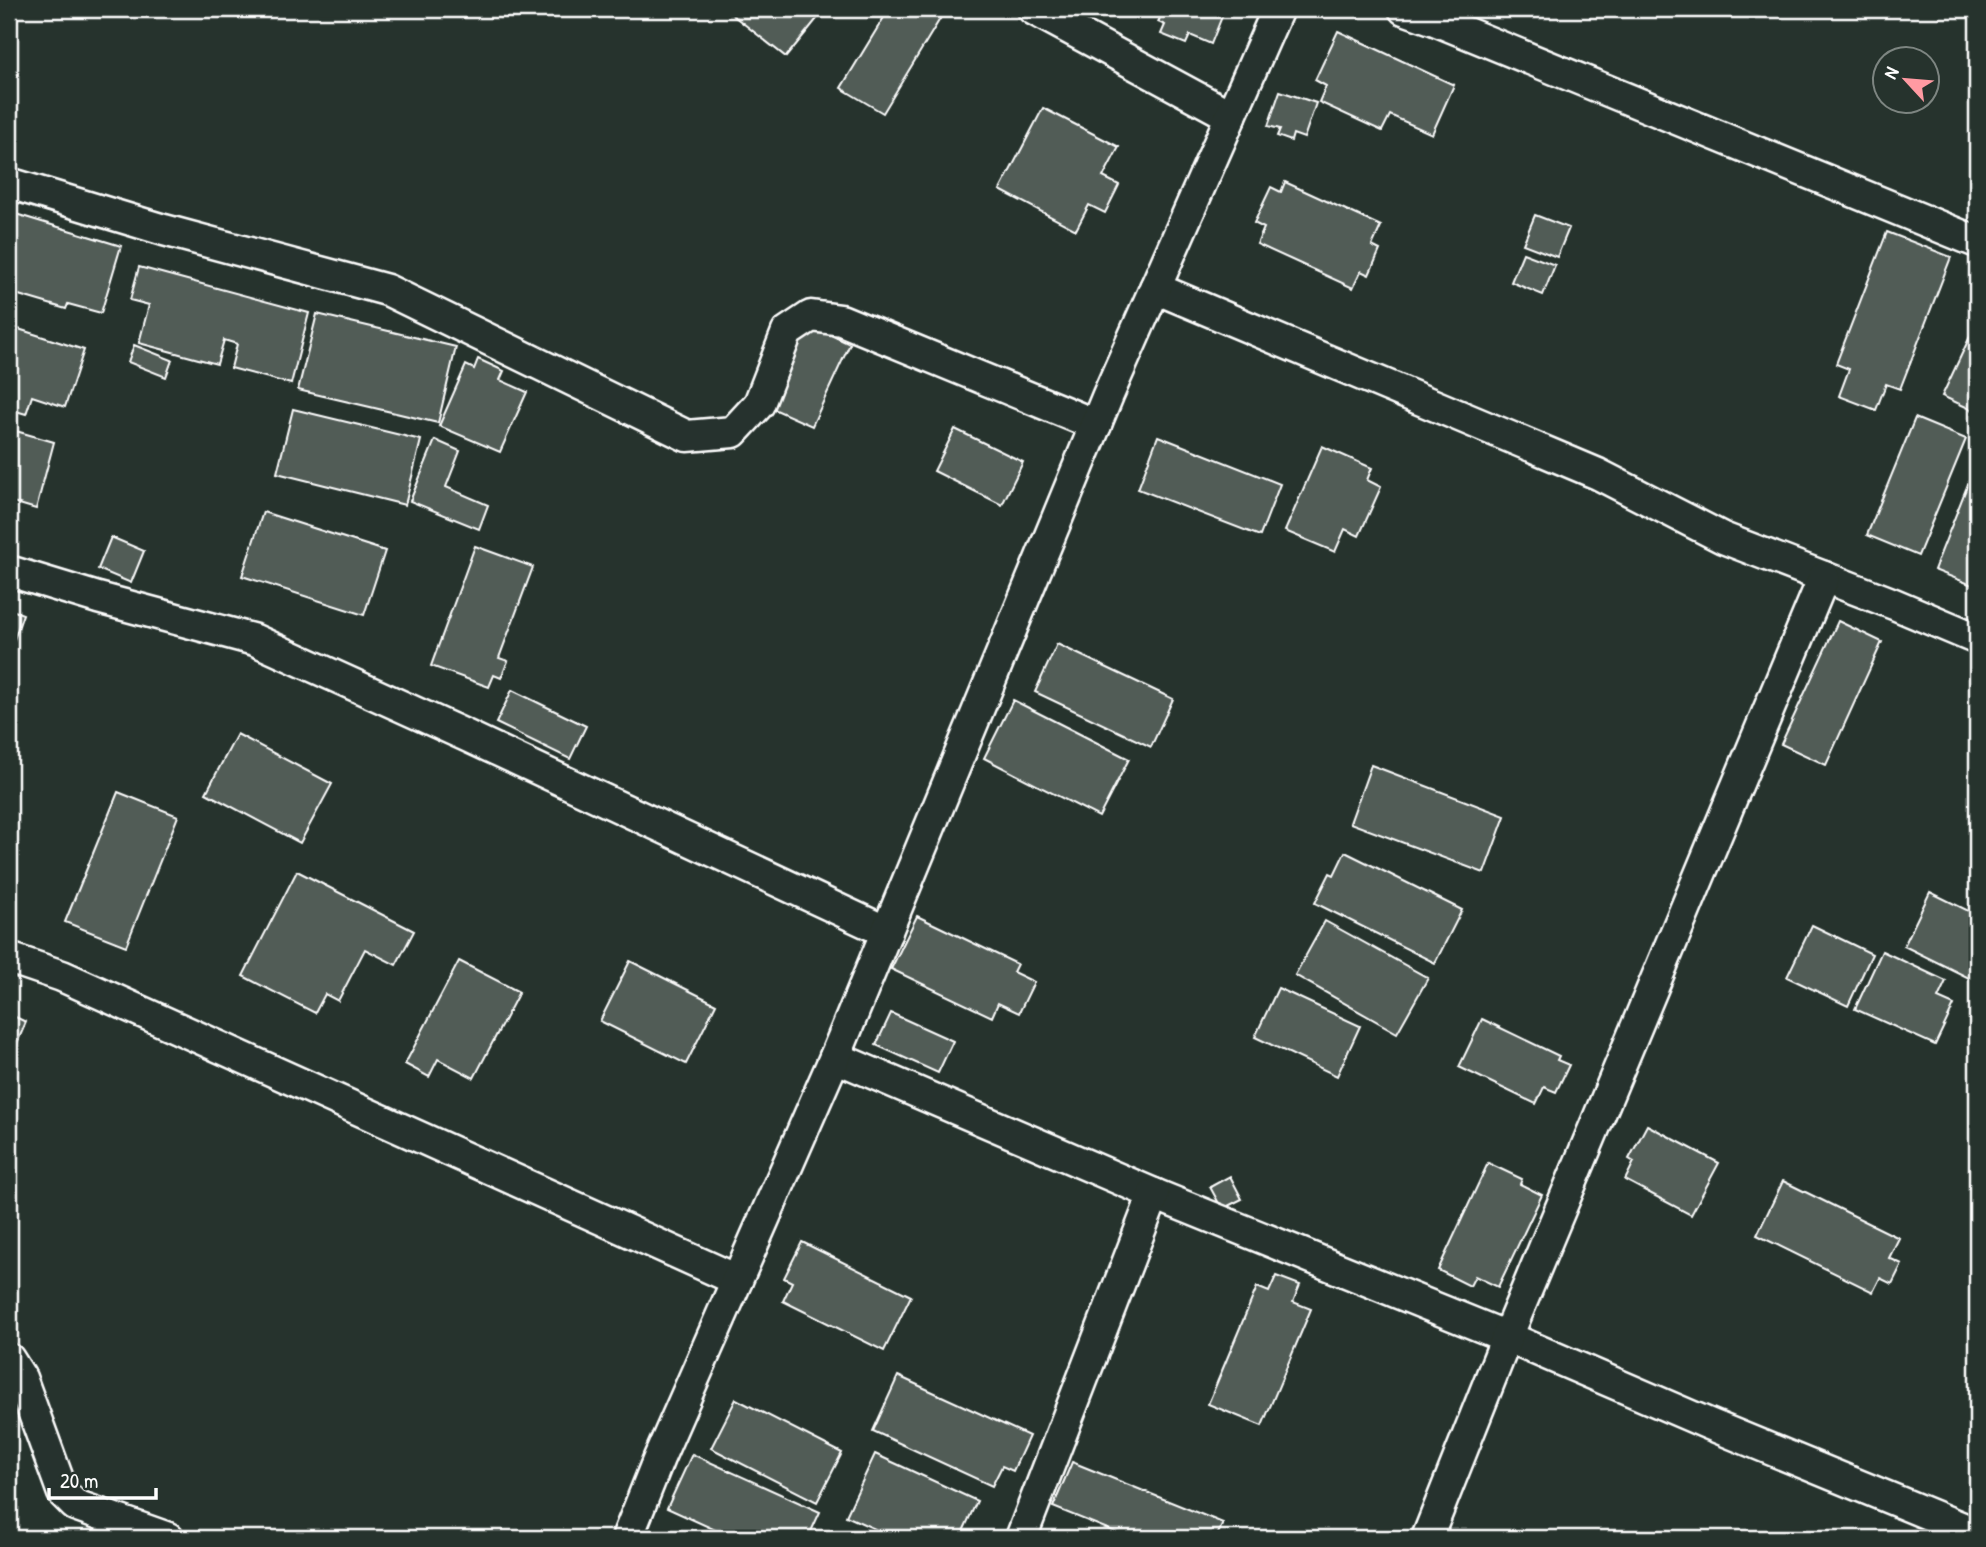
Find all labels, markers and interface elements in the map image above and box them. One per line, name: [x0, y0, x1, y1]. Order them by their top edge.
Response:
north arrow: [1870, 46, 1940, 116]
text: N: [1877, 62, 1905, 83]
scale bar: [49, 1456, 156, 1500]
text: 20 m: [60, 1466, 98, 1495]

